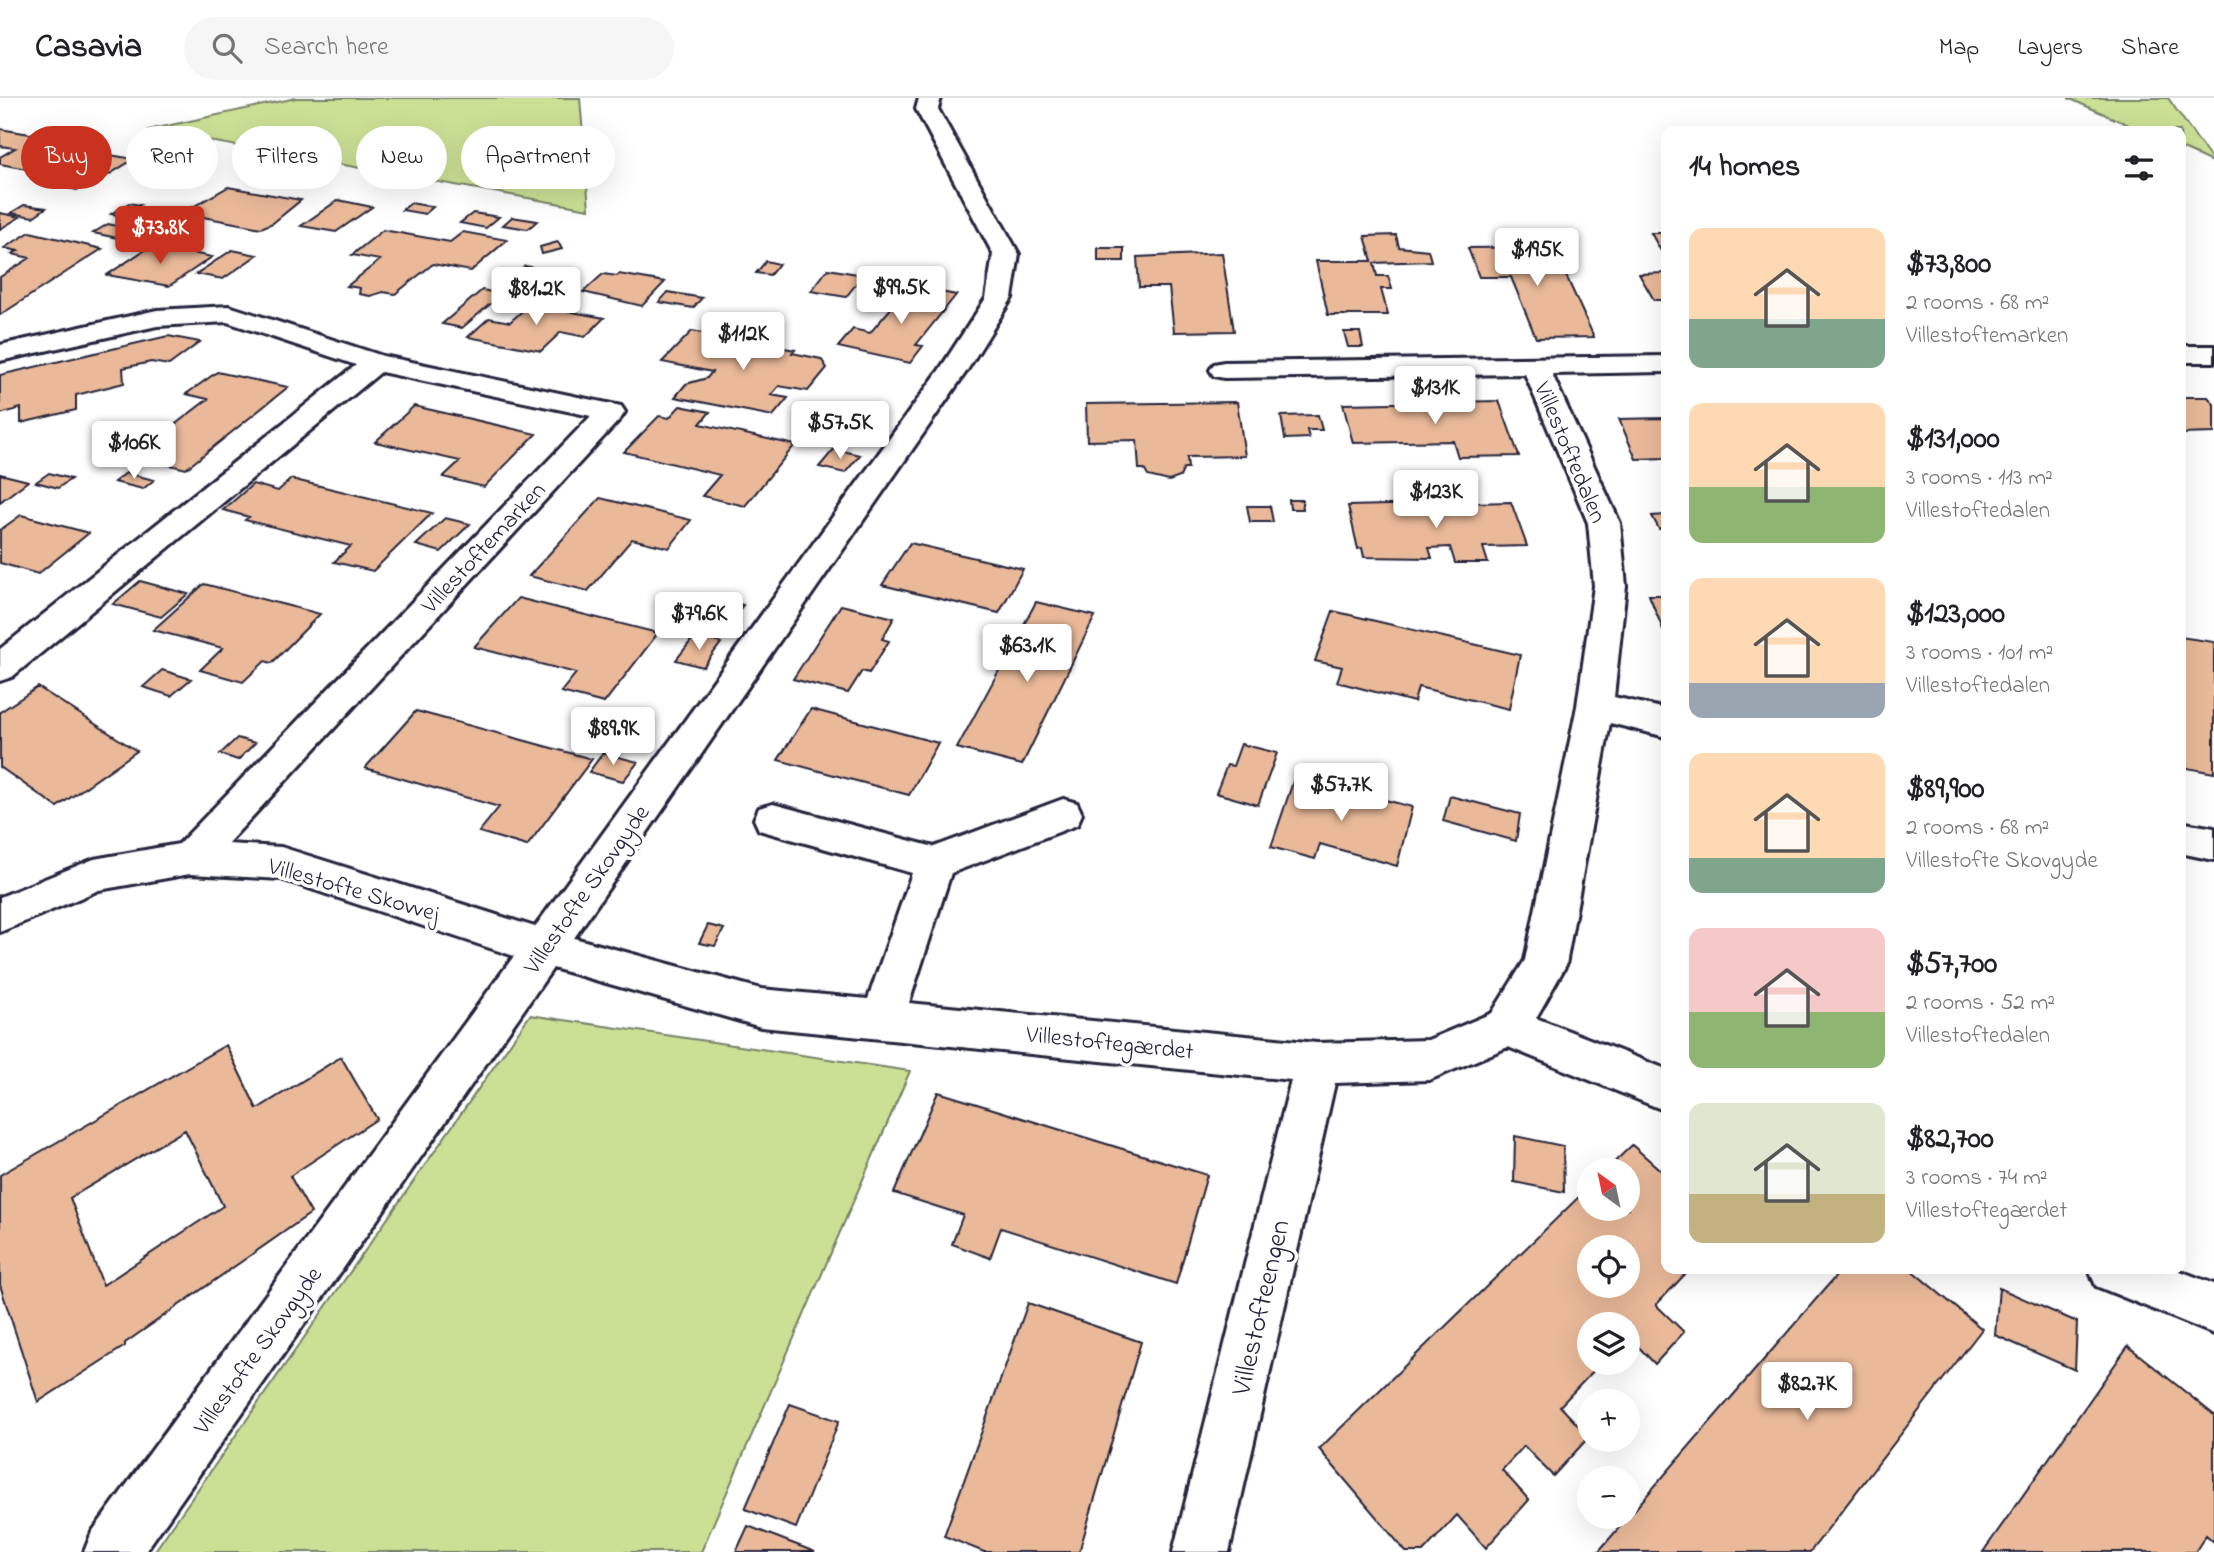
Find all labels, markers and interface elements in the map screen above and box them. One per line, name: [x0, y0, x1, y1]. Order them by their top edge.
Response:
search box: [184, 17, 674, 80]
text: Casavia: [35, 24, 142, 72]
icon: search: [208, 29, 246, 67]
text: Search here: [264, 29, 389, 67]
text: Map: [1939, 31, 1979, 66]
text: Layers: [2017, 31, 2083, 66]
text: Share: [2121, 31, 2179, 66]
chip: Buy: [21, 126, 112, 189]
chip: Rent: [126, 126, 218, 189]
chip: Filters: [232, 126, 342, 189]
chip: New: [356, 126, 447, 189]
chip: Apartment: [461, 126, 615, 189]
text: 14 homes: [1689, 146, 1800, 190]
icon: filters: [2120, 149, 2158, 187]
pin: $73.8K: [103, 206, 217, 266]
text: $73.8K: [131, 212, 189, 245]
pin: $195K: [1488, 228, 1586, 288]
text: $195K: [1511, 234, 1563, 267]
text: $73,800: [1906, 243, 1991, 287]
icon: home: [1745, 256, 1829, 340]
pin: $99.5K: [844, 266, 958, 326]
pin: $81.2K: [479, 268, 593, 327]
text: $99.5K: [873, 272, 929, 305]
text: $81.2K: [507, 273, 565, 306]
text: 2 rooms · 68 m²: [1906, 287, 2049, 320]
pin: $112K: [694, 313, 792, 372]
text: $112K: [717, 318, 769, 351]
text: Villestoftemarken: [1906, 320, 2068, 353]
pin: $131K: [1386, 366, 1484, 426]
text: $131K: [1410, 372, 1460, 405]
street label: Villestoftedalen: [1523, 376, 1614, 529]
pin: $57.5K: [783, 402, 897, 461]
text: $57.5K: [807, 407, 873, 440]
text: $131,000: [1906, 418, 2000, 462]
pin: $106K: [85, 422, 183, 481]
text: $106K: [108, 427, 160, 460]
icon: home: [1745, 431, 1829, 515]
text: 3 rooms · 113 m²: [1906, 462, 2053, 495]
pin: $123K: [1387, 470, 1485, 530]
street label: Villestoftemarken: [414, 475, 555, 623]
text: $123K: [1409, 476, 1463, 509]
text: Villestoftedalen: [1906, 495, 2050, 528]
pin: $79.6K: [642, 592, 756, 652]
text: $123,000: [1906, 593, 2005, 637]
text: $79.6K: [671, 598, 727, 631]
icon: home: [1745, 606, 1829, 690]
pin: $63.1K: [970, 624, 1084, 684]
text: $63.1K: [999, 630, 1055, 663]
text: 3 rooms · 101 m²: [1906, 637, 2053, 670]
text: Villestoftedalen: [1906, 670, 2050, 703]
pin: $89.9K: [556, 708, 670, 767]
text: $89.9K: [587, 713, 639, 746]
pin: $57.7K: [1284, 764, 1398, 823]
text: $89,900: [1906, 768, 1985, 812]
text: $57.7K: [1310, 769, 1372, 802]
icon: home: [1745, 781, 1829, 865]
street label: Villestofte Skovgyde: [516, 798, 661, 984]
text: 2 rooms · 68 m²: [1906, 812, 2049, 845]
text: Villestofte Skovgyde: [1906, 845, 2098, 878]
street label: Villestofte Skovvej: [263, 850, 444, 933]
text: $57,700: [1906, 943, 1997, 987]
icon: home: [1745, 956, 1829, 1040]
text: 2 rooms · 52 m²: [1906, 987, 2055, 1020]
street label: Villestoftegærdet: [1023, 1018, 1195, 1071]
text: Villestoftedalen: [1906, 1020, 2050, 1053]
text: $82,700: [1906, 1118, 1994, 1162]
icon: home: [1745, 1131, 1829, 1215]
north arrow: [1577, 1158, 1640, 1222]
map controls: [1577, 1158, 1640, 1529]
text: 3 rooms · 74 m²: [1906, 1162, 2048, 1195]
text: Villestoftegærdet: [1906, 1195, 2067, 1228]
street label: Villestofteengen: [1222, 1216, 1303, 1401]
button: locate: [1577, 1235, 1640, 1298]
street label: Villestofte Skovgyde: [185, 1260, 333, 1444]
button: layers: [1577, 1312, 1640, 1375]
pin: $82.7K: [1750, 1362, 1864, 1422]
text: $82.7K: [1777, 1368, 1837, 1401]
button: +: [1577, 1389, 1640, 1452]
button: −: [1577, 1466, 1640, 1529]

